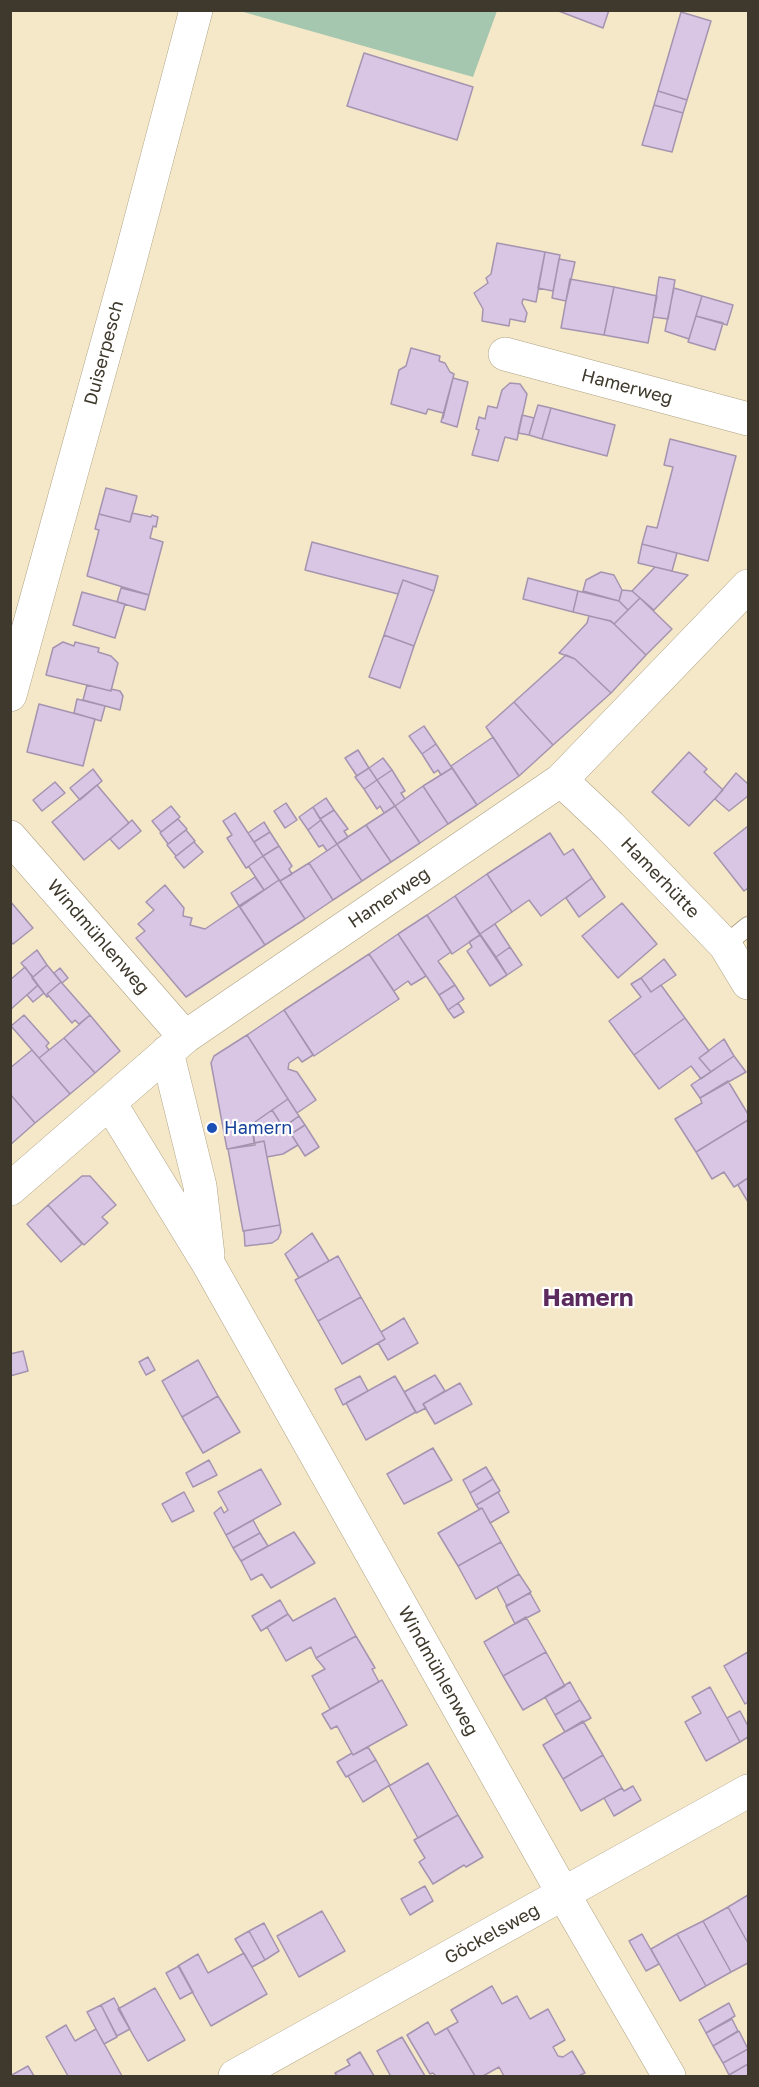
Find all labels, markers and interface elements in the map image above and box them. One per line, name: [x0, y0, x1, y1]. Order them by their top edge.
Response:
street label: Duiserpesch: [80, 298, 128, 408]
street label: Hamerweg: [579, 364, 675, 410]
street label: Hamerhütte: [616, 833, 704, 923]
street label: Hamerweg: [344, 863, 434, 933]
street label: Windmühlenweg: [42, 875, 154, 999]
place label: Hamern: [224, 1117, 292, 1139]
marker: Hamern: [205, 1121, 219, 1135]
district label: Hamern: [542, 1284, 634, 1312]
street label: Windmühlenweg: [393, 1602, 483, 1740]
street label: Göckelsweg: [441, 1899, 543, 1969]

